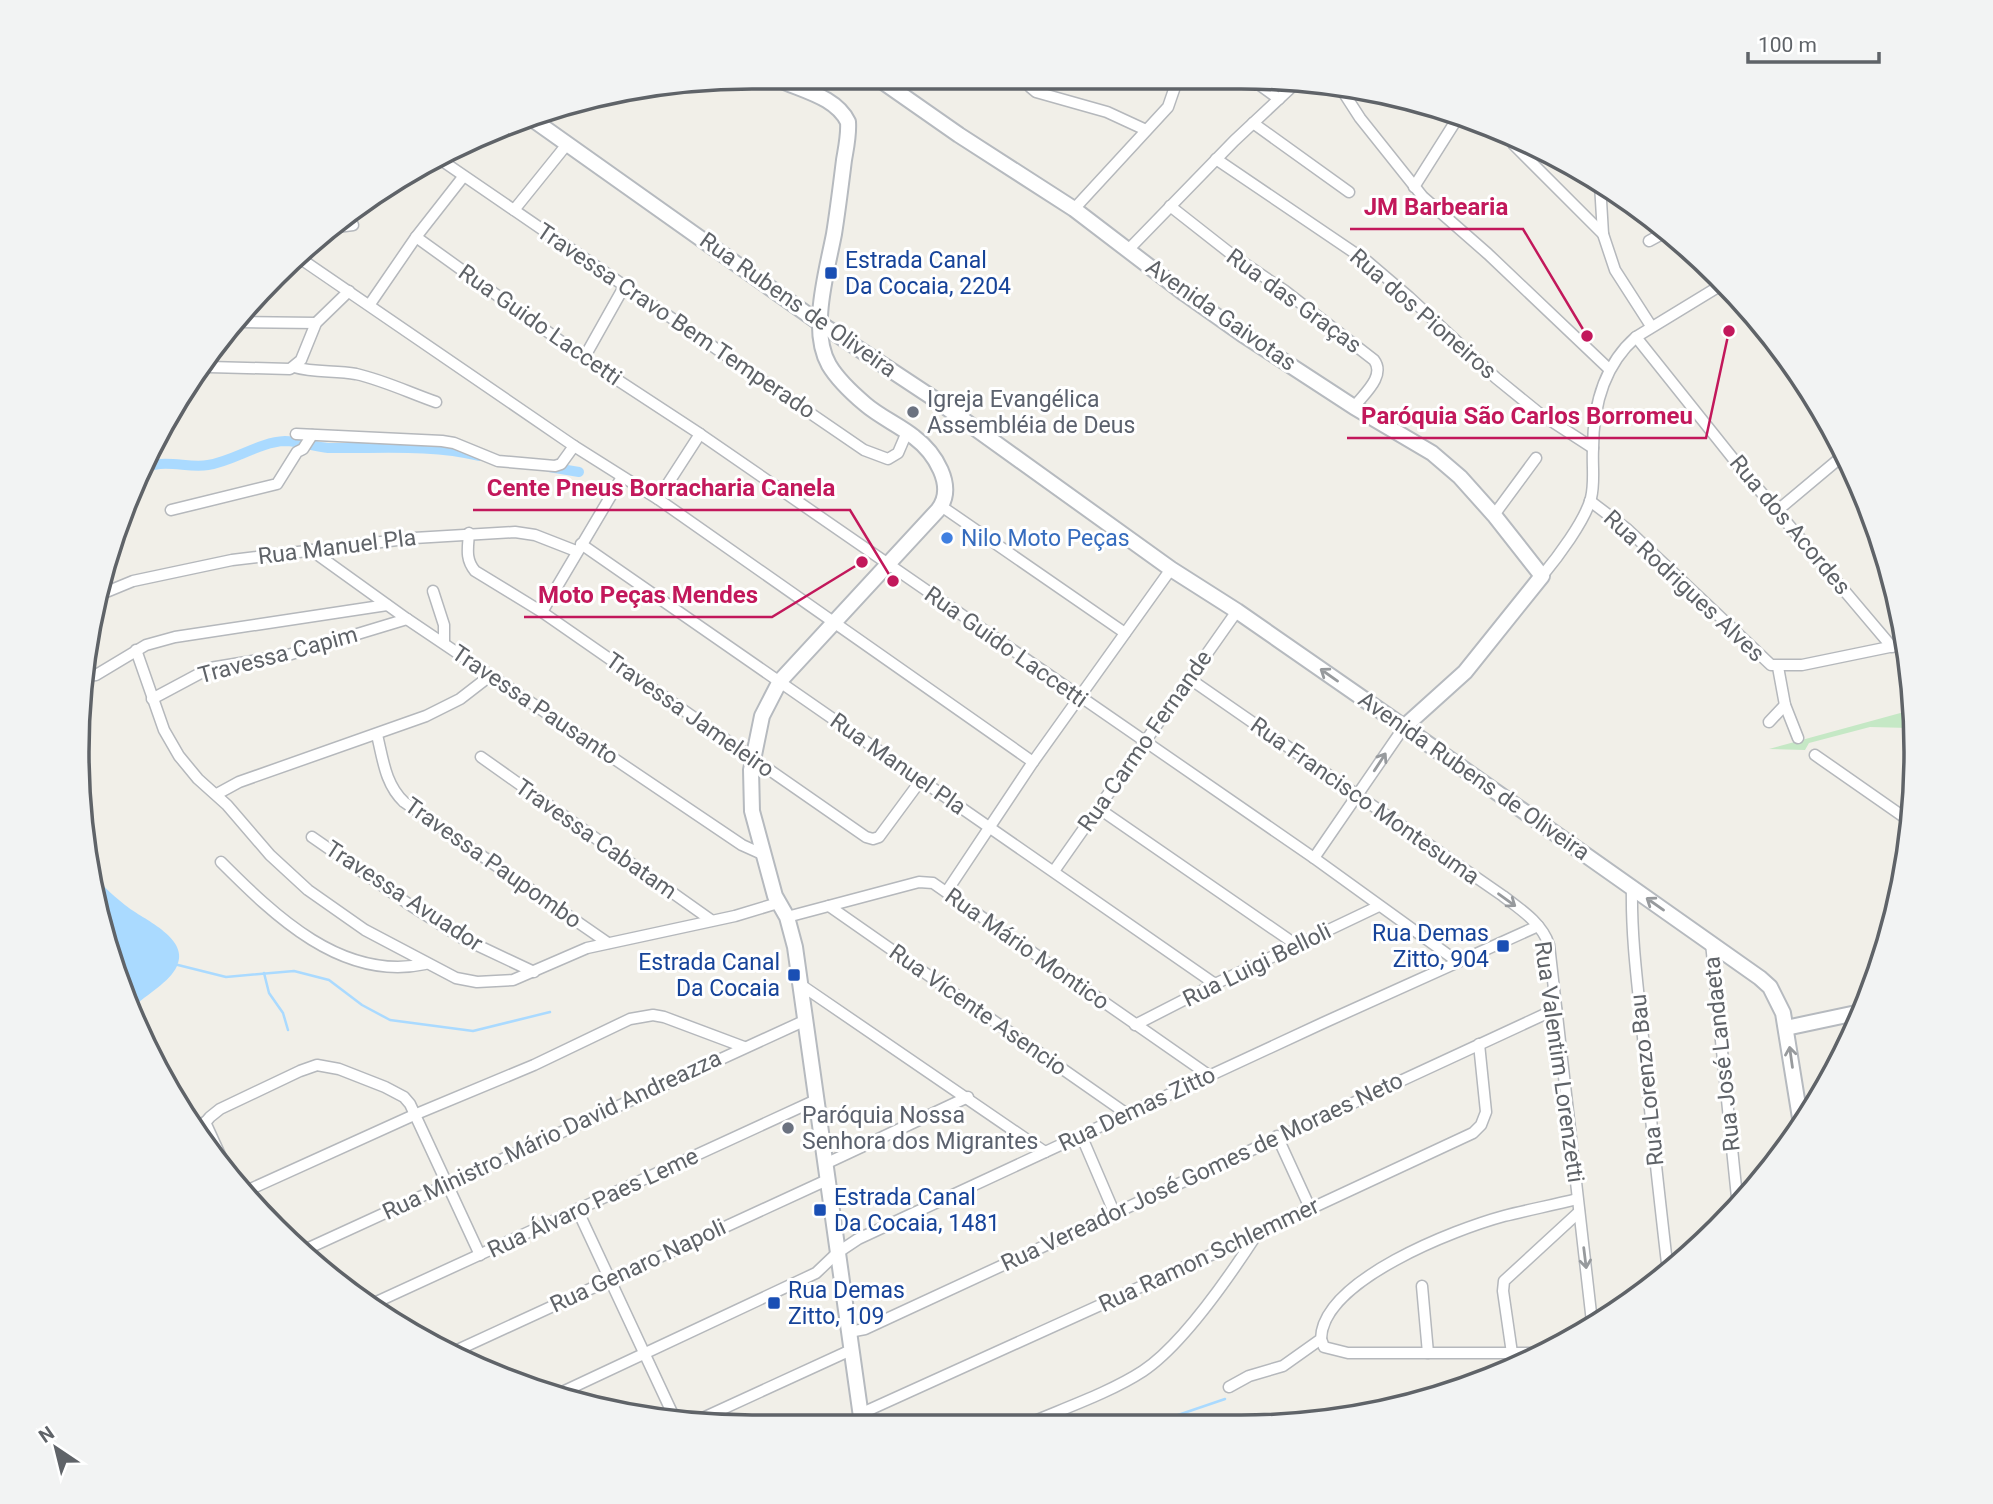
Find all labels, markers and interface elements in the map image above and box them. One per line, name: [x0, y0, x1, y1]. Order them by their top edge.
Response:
scale bar: [1748, 21, 1879, 65]
text: 100 m: [1758, 33, 1817, 57]
callout: JM Barbearia: [1350, 184, 1523, 229]
text: JM Barbearia: [1364, 193, 1508, 221]
street label: Travessa Cravo Bem Temperado: [532, 217, 820, 425]
street label: Rua Rubens de Oliveira: [694, 227, 902, 383]
street label: Rua das Graças: [1221, 243, 1367, 359]
street label: Rua dos Pioneiros: [1344, 243, 1502, 385]
place label: Estrada Canal Da Cocaia, 2204: [845, 247, 1011, 300]
street label: Avenida Gaivotas: [1141, 253, 1301, 377]
street label: Rua Guido Laccetti: [453, 259, 627, 391]
marker: Estrada Canal Da Cocaia, 2204: [823, 265, 839, 281]
place label: Igreja Evangélica Assembléia de Deus: [927, 386, 1135, 439]
callout: Paróquia São Carlos Borromeu: [1347, 393, 1706, 438]
text: Paróquia São Carlos Borromeu: [1361, 402, 1693, 430]
marker: Igreja Evangélica Assembléia de Deus: [905, 404, 921, 420]
street label: Rua dos Acordes: [1724, 450, 1856, 600]
callout: Cente Pneus Borracharia Canela: [473, 465, 850, 510]
text: Cente Pneus Borracharia Canela: [487, 474, 835, 502]
street label: Rua Rodrigues Alves: [1598, 505, 1770, 667]
street label: Rua Manuel Pla: [256, 524, 418, 570]
place label: Nilo Moto Peças: [961, 525, 1130, 552]
marker: Nilo Moto Peças: [939, 530, 955, 546]
callout: Moto Peças Mendes: [524, 572, 772, 617]
text: Moto Peças Mendes: [538, 581, 758, 609]
street label: Rua Guido Laccetti: [919, 581, 1093, 713]
street label: Travessa Capim: [195, 621, 361, 689]
street label: Travessa Pausanto: [447, 639, 623, 771]
street label: Rua Carmo Fernande: [1072, 645, 1218, 837]
street label: Travessa Jameleiro: [601, 647, 779, 783]
one-way arrow: [1320, 668, 1339, 682]
street label: Avenida Rubens de Oliveira: [1353, 686, 1595, 866]
street label: Rua Manuel Pla: [825, 707, 971, 821]
street label: Rua Francisco Montesuma: [1245, 712, 1485, 890]
one-way arrow: [1373, 753, 1388, 772]
street label: Travessa Cabatam: [510, 773, 682, 905]
street label: Travessa Paupombo: [399, 792, 587, 934]
street label: Travessa Avuador: [320, 835, 488, 957]
street label: Rua Mário Montico: [940, 882, 1114, 1016]
one-way arrow: [1498, 892, 1516, 907]
one-way arrow: [1646, 897, 1665, 911]
street label: Rua Luigi Belloli: [1179, 917, 1335, 1013]
place label: Rua Demas Zitto, 904: [1372, 920, 1489, 973]
marker: Rua Demas Zitto, 904: [1495, 938, 1511, 954]
street label: Rua Vicente Asencio: [884, 939, 1072, 1081]
street label: Rua Valentim Lorenzetti: [1529, 940, 1589, 1184]
place label: Estrada Canal Da Cocaia: [638, 949, 780, 1002]
street label: Rua José Landaeta: [1698, 955, 1746, 1153]
marker: Estrada Canal Da Cocaia: [786, 967, 802, 983]
street label: Rua Lorenzo Bau: [1625, 993, 1669, 1167]
street label: Rua Ministro Mário David Andreazza: [378, 1044, 726, 1226]
one-way arrow: [1784, 1046, 1797, 1069]
street label: Rua Demas Zitto: [1054, 1061, 1220, 1157]
street label: Rua Vereador José Gomes de Moraes Neto: [997, 1067, 1407, 1277]
place label: Paróquia Nossa Senhora dos Migrantes: [802, 1102, 1038, 1155]
marker: Paróquia Nossa Senhora dos Migrantes: [780, 1120, 796, 1136]
street label: Rua Álvaro Paes Leme: [483, 1141, 703, 1264]
place label: Estrada Canal Da Cocaia, 1481: [834, 1184, 1000, 1237]
street label: Rua Ramon Schlemmer: [1095, 1192, 1324, 1318]
marker: Estrada Canal Da Cocaia, 1481: [812, 1202, 828, 1218]
street label: Rua Genaro Napoli: [546, 1213, 730, 1319]
one-way arrow: [1578, 1247, 1591, 1269]
place label: Rua Demas Zitto, 109: [788, 1277, 905, 1330]
marker: Rua Demas Zitto, 109: [766, 1295, 782, 1311]
north arrow: [21, 1413, 91, 1483]
text: N: [34, 1421, 59, 1448]

